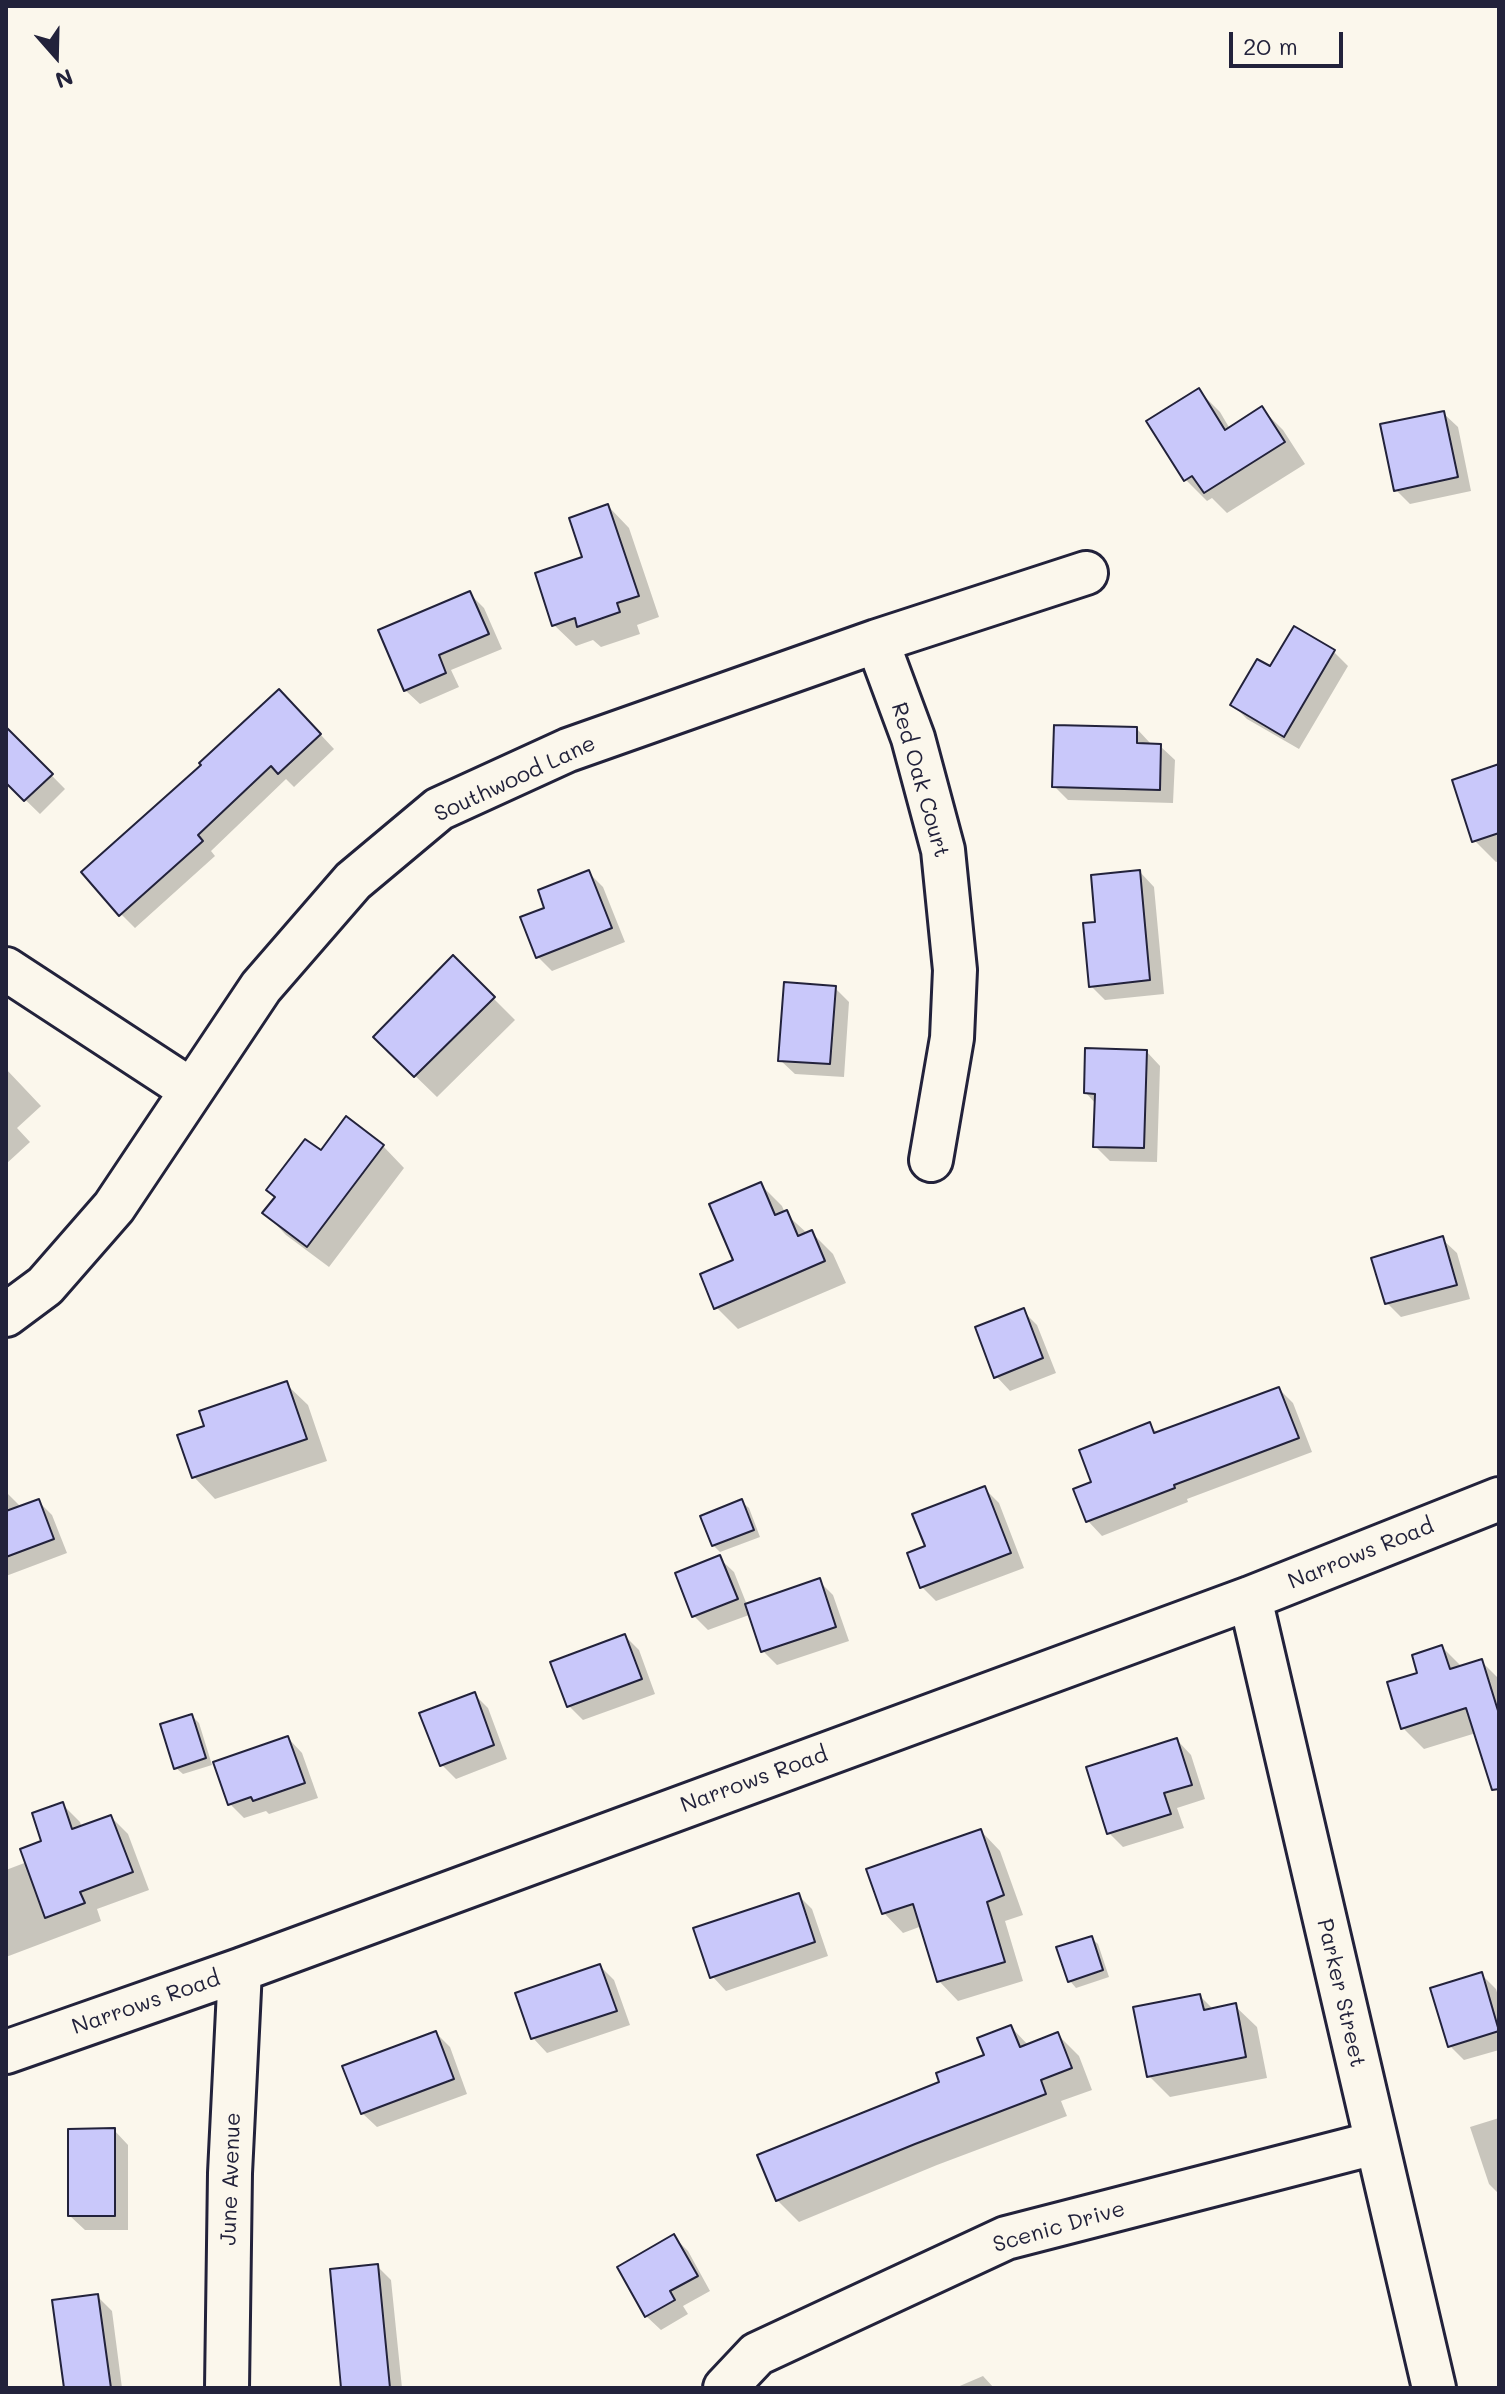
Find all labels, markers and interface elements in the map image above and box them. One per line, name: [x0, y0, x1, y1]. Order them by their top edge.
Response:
north arrow: [16, 16, 96, 96]
scale bar: [1233, 16, 1347, 66]
text: 20 m: [1243, 30, 1298, 61]
text: N: [52, 63, 77, 96]
street label: Red Oak Court: [885, 699, 955, 861]
street label: Southwood Lane: [430, 730, 600, 828]
street label: Narrows Road: [1284, 1513, 1438, 1595]
street label: Narrows Road: [677, 1741, 831, 1819]
street label: Parker Street: [1311, 1916, 1371, 2070]
street label: Narrows Road: [69, 1965, 223, 2041]
street label: June Avenue: [215, 2112, 247, 2246]
street label: Scenic Drive: [990, 2196, 1128, 2258]

